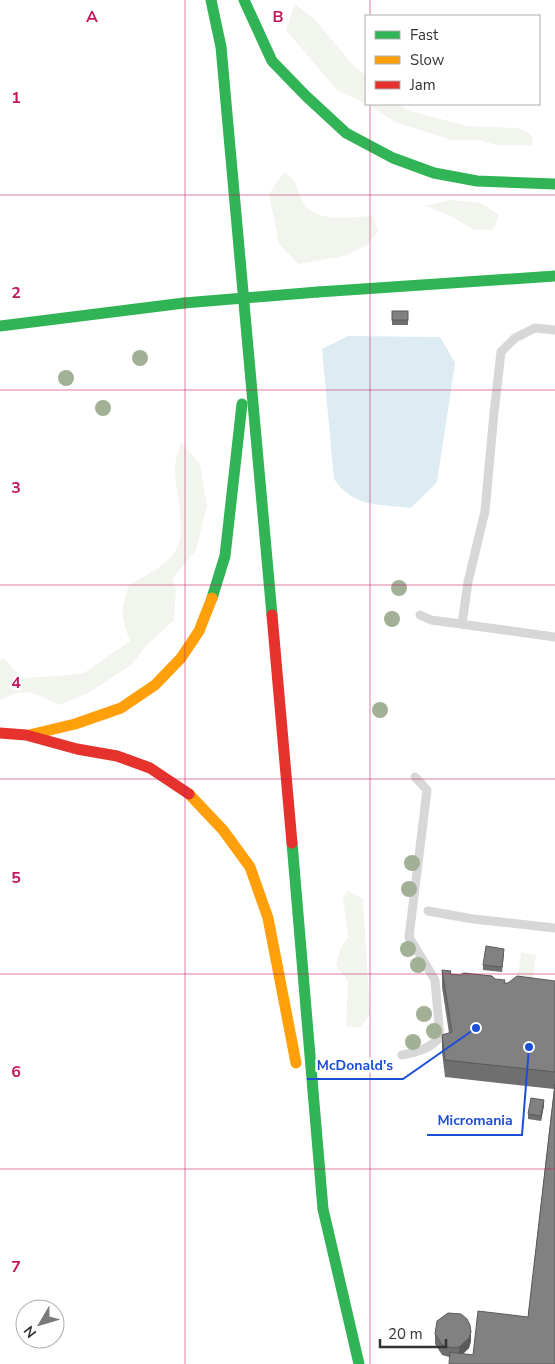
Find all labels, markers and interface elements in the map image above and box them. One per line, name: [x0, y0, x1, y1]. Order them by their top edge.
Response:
text: A: [86, 6, 98, 28]
text: B: [272, 6, 284, 28]
legend: [365, 15, 540, 105]
text: Fast: [410, 25, 439, 45]
text: Slow: [410, 50, 445, 70]
text: Jam: [409, 75, 436, 95]
text: 1: [11, 87, 21, 109]
text: 2: [11, 282, 21, 304]
text: 3: [11, 477, 21, 499]
text: 4: [11, 672, 21, 694]
text: 5: [11, 867, 21, 889]
callout: McDonald's: [307, 1050, 403, 1079]
text: McDonald's: [317, 1056, 393, 1075]
text: 6: [11, 1061, 21, 1083]
callout: Micromania: [427, 1106, 522, 1135]
text: Micromania: [437, 1111, 513, 1130]
text: 7: [11, 1256, 21, 1278]
north arrow: [15, 1299, 65, 1349]
scale bar: [380, 1316, 446, 1348]
text: N: [19, 1322, 41, 1342]
text: 20 m: [388, 1324, 423, 1344]

